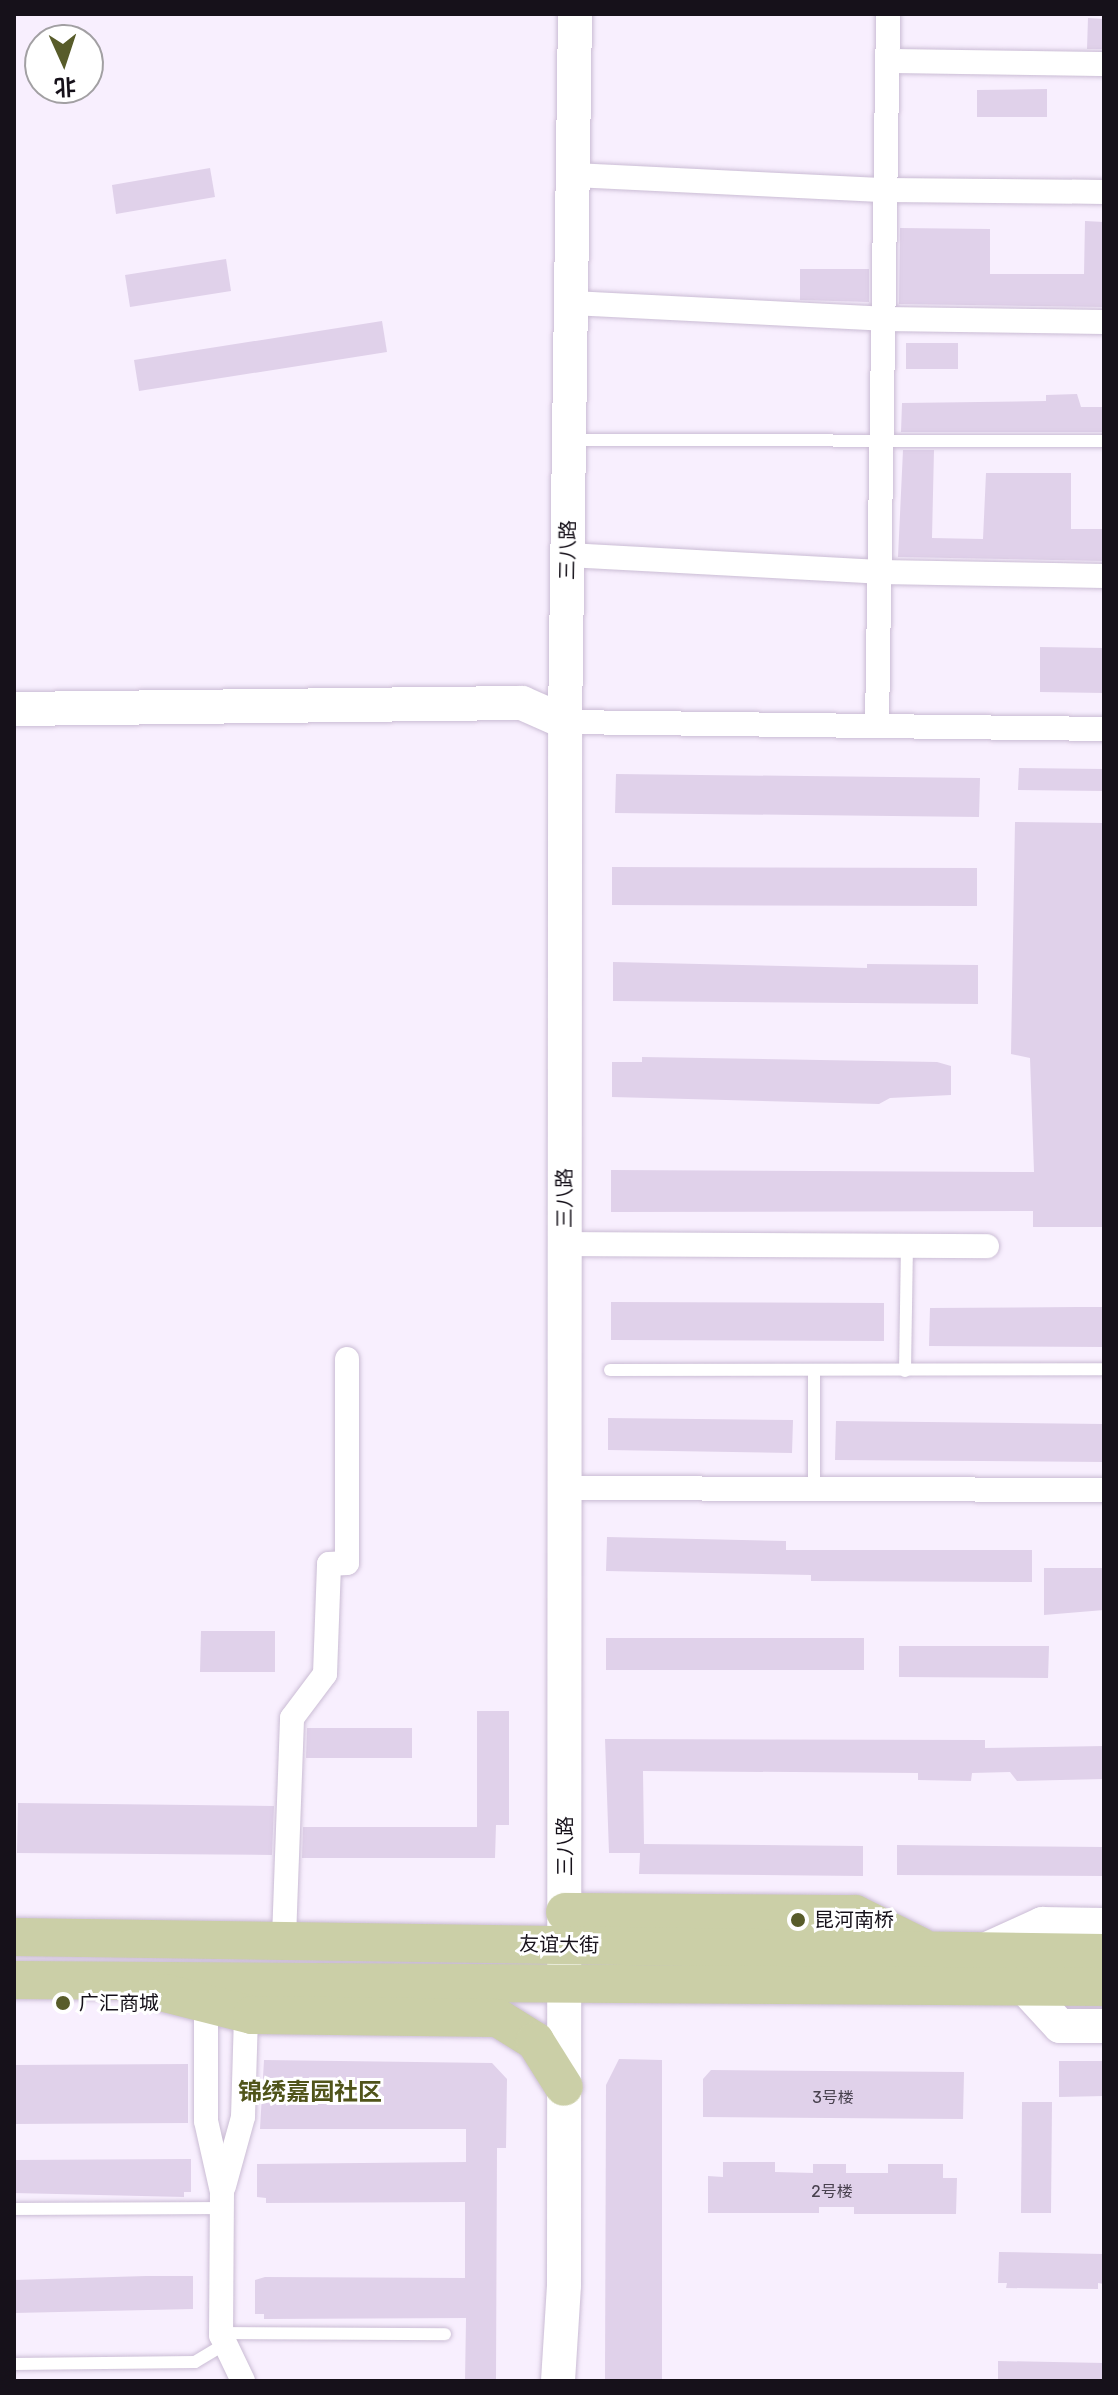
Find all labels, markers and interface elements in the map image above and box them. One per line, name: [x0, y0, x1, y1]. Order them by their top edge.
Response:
north arrow: [24, 24, 104, 104]
text: 北: [53, 72, 77, 101]
street label: 三八路: [555, 520, 581, 580]
street label: 三八路: [553, 1168, 577, 1228]
street label: 三八路: [553, 1816, 577, 1876]
place label: 昆河南桥: [814, 1908, 894, 1932]
marker: 昆河南桥: [789, 1911, 807, 1929]
street label: 友谊大街: [519, 1932, 599, 1958]
place label: 广汇商城: [79, 1991, 159, 2015]
marker: 广汇商城: [54, 1994, 72, 2012]
district label: 锦绣嘉园社区: [238, 2079, 382, 2107]
house number: 3号楼: [812, 2088, 854, 2108]
house number: 2号楼: [811, 2182, 853, 2202]

